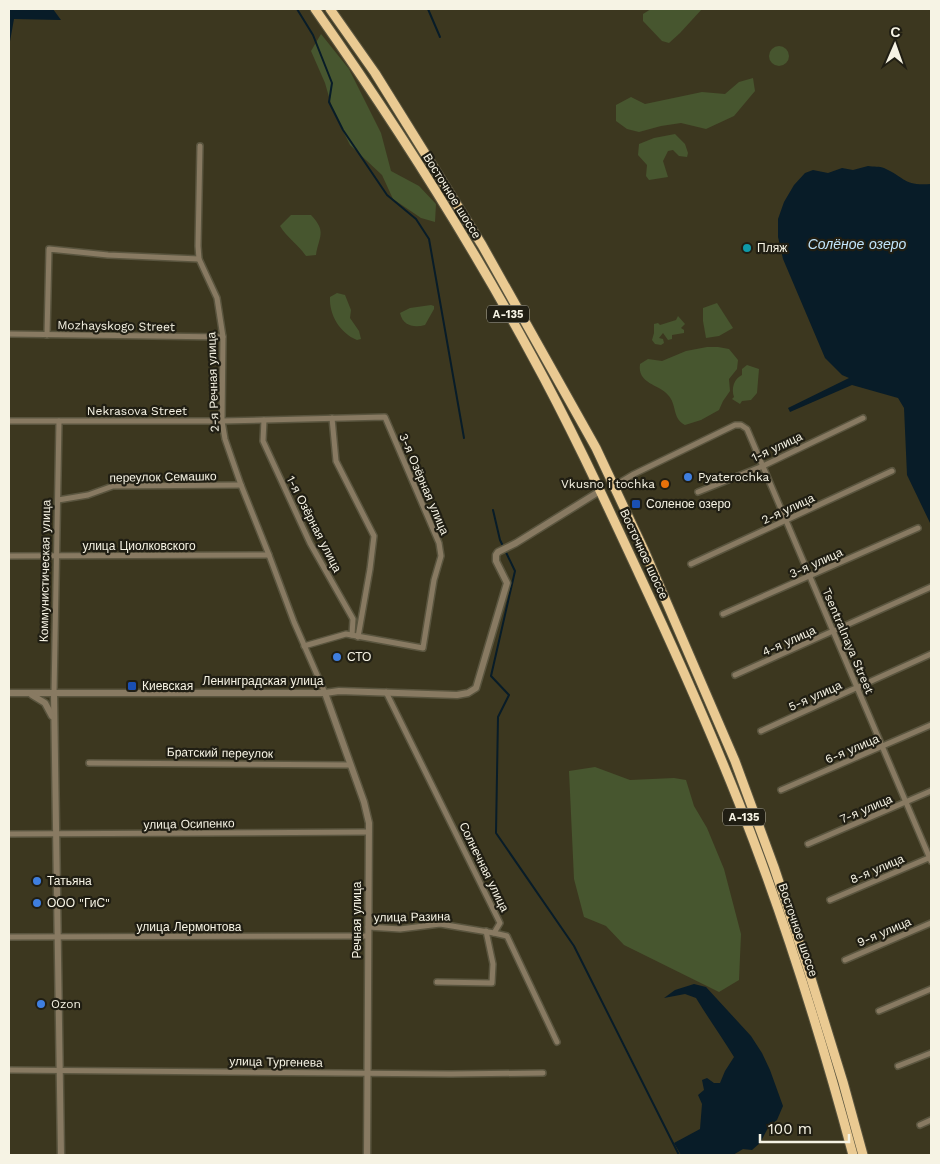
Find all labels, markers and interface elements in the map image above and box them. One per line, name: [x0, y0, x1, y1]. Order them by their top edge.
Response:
north arrow: [870, 20, 920, 70]
text: С: [890, 24, 901, 40]
street label: Восточное шоссе: [420, 151, 484, 241]
water label: Солёное озеро: [808, 236, 907, 252]
place label: Пляж: [757, 241, 787, 255]
marker: Пляж: [741, 242, 753, 254]
road number: А-135: [487, 306, 529, 322]
street label: Mozhayskogo Street: [57, 318, 175, 334]
street label: 2-я Речная улица: [204, 331, 222, 432]
street label: Nekrasova Street: [87, 404, 187, 418]
street label: 1-я улица: [749, 429, 805, 465]
street label: 3-я Озёрная улица: [396, 431, 452, 537]
street label: переулок Семашко: [109, 469, 217, 485]
place label: Pyaterochka: [698, 470, 770, 484]
marker: Pyaterochka: [682, 471, 694, 483]
street label: 1-я Озёрная улица: [284, 473, 345, 575]
place label: Vkusno i tochka: [561, 477, 655, 491]
marker: Vkusno i tochka: [659, 478, 671, 490]
street label: 2-я улица: [759, 491, 817, 527]
place label: Соленое озеро: [646, 497, 731, 511]
marker: Соленое озеро: [630, 498, 642, 510]
street label: Коммунистическая улица: [37, 499, 53, 642]
street label: Восточное шоссе: [617, 507, 671, 602]
street label: улица Циолковского: [82, 539, 196, 553]
street label: 3-я улица: [787, 545, 845, 581]
street label: Tsentralnaya Street: [819, 586, 877, 696]
street label: 4-я улица: [760, 623, 818, 659]
place label: СТО: [347, 650, 371, 664]
marker: СТО: [331, 651, 343, 663]
street label: Ленинградская улица: [203, 674, 324, 688]
street label: 5-я улица: [786, 678, 844, 714]
place label: Киевская: [142, 679, 193, 693]
marker: Киевская: [126, 680, 138, 692]
street label: 6-я улица: [823, 731, 881, 767]
street label: Братский переулок: [167, 745, 274, 761]
street label: 7-я улица: [838, 792, 895, 826]
road number: А-135: [723, 809, 765, 826]
street label: улица Осипенко: [143, 816, 235, 832]
street label: Солнечная улица: [456, 820, 512, 914]
street label: 8-я улица: [848, 851, 906, 887]
place label: Татьяна: [47, 874, 92, 888]
marker: Татьяна: [31, 875, 43, 887]
street label: Речная улица: [350, 881, 364, 958]
street label: Восточное шоссе: [775, 882, 821, 979]
place label: ООО "ГиС": [47, 896, 110, 910]
marker: ООО "ГиС": [31, 897, 43, 909]
street label: улица Разина: [374, 909, 451, 925]
street label: 9-я улица: [855, 914, 913, 950]
street label: улица Лермонтова: [137, 920, 242, 934]
place label: Ozon: [51, 997, 81, 1011]
marker: Ozon: [35, 998, 47, 1010]
street label: улица Тургенева: [229, 1054, 323, 1070]
scale bar: [760, 1112, 849, 1144]
text: 100 m: [768, 1120, 812, 1138]

